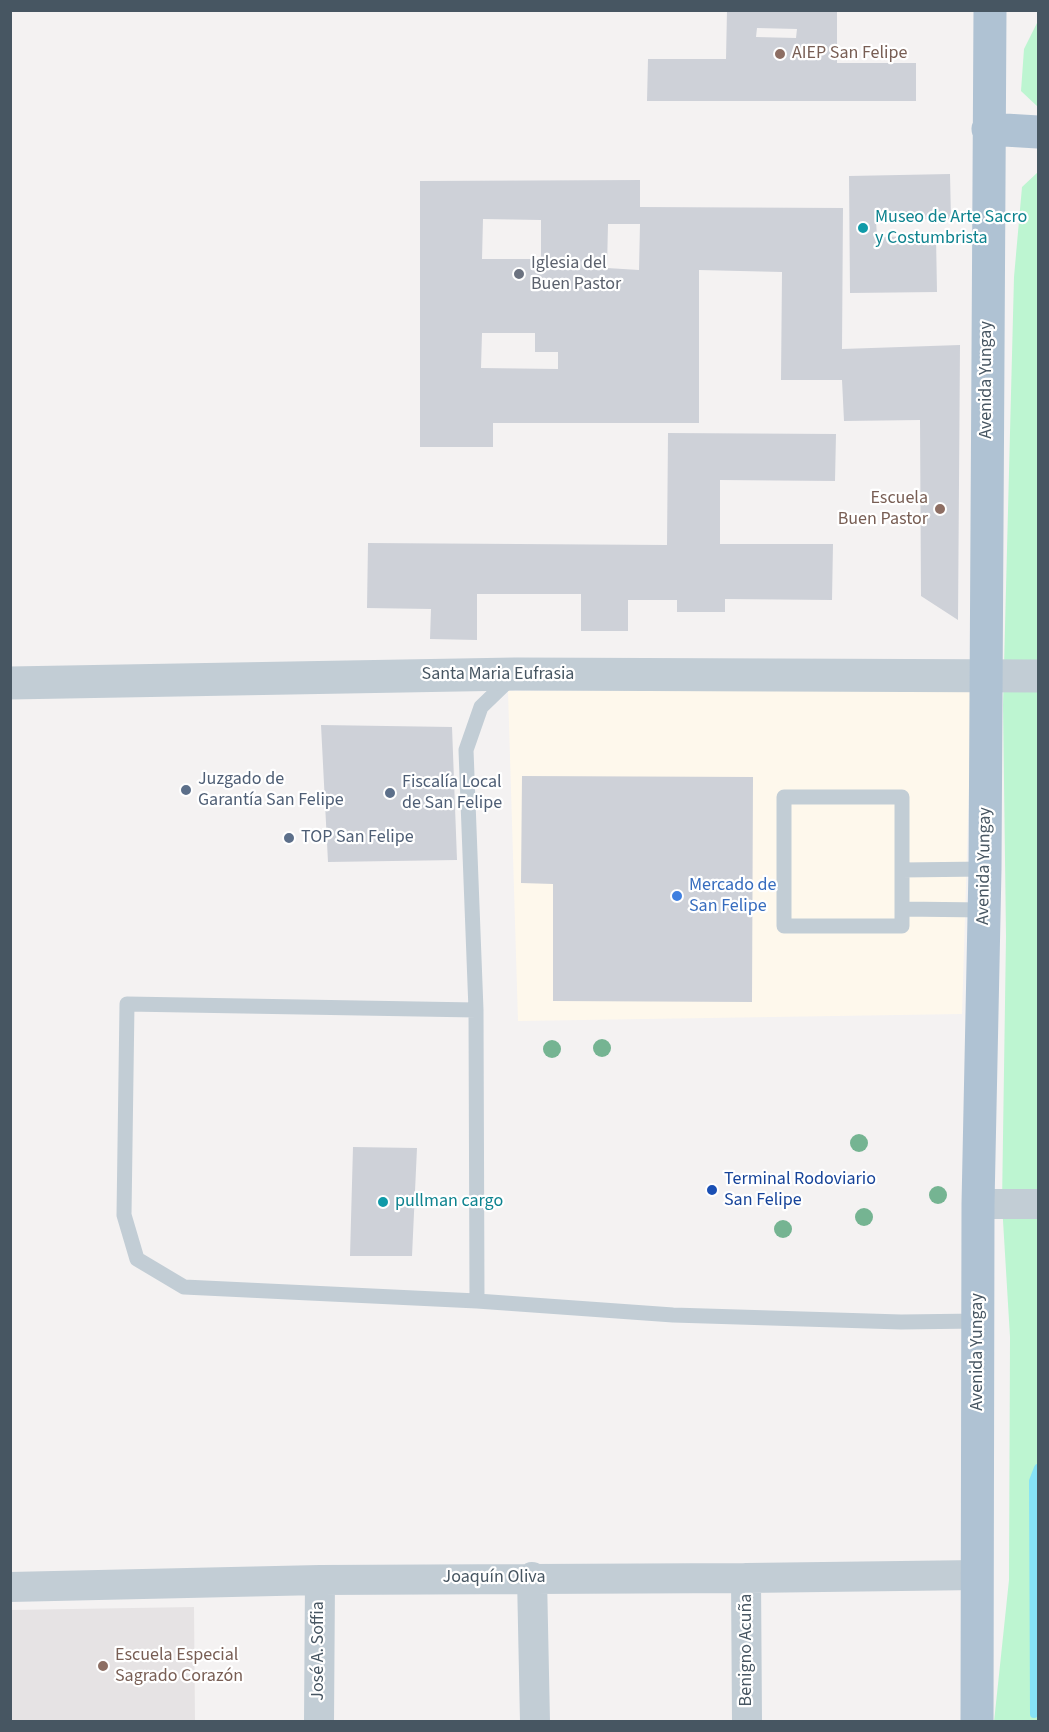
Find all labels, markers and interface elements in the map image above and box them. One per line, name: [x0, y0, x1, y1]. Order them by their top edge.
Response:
place label: AIEP San Felipe: [792, 43, 907, 65]
marker: AIEP San Felipe: [773, 47, 787, 61]
place label: Museo de Arte Sacro y Costumbrista: [875, 207, 1027, 250]
marker: Museo de Arte Sacro y Costumbrista: [856, 221, 870, 235]
place label: Iglesia del Buen Pastor: [531, 253, 621, 296]
marker: Iglesia del Buen Pastor: [512, 267, 526, 281]
street label: Avenida Yungay: [976, 321, 998, 439]
place label: Escuela Buen Pastor: [838, 488, 928, 530]
marker: Escuela Buen Pastor: [933, 502, 947, 516]
street label: Santa Maria Eufrasia: [422, 664, 574, 686]
place label: Juzgado de Garantía San Felipe: [198, 769, 344, 812]
place label: Fiscalía Local de San Felipe: [402, 772, 502, 814]
marker: Juzgado de Garantía San Felipe: [179, 783, 193, 797]
marker: Fiscalía Local de San Felipe: [383, 786, 397, 800]
street label: Avenida Yungay: [973, 807, 997, 925]
place label: TOP San Felipe: [301, 827, 414, 849]
marker: TOP San Felipe: [282, 831, 296, 845]
place label: Mercado de San Felipe: [689, 875, 776, 918]
marker: Mercado de San Felipe: [670, 889, 684, 903]
place label: Terminal Rodoviario San Felipe: [724, 1169, 876, 1212]
marker: Terminal Rodoviario San Felipe: [705, 1183, 719, 1197]
place label: pullman cargo: [395, 1191, 503, 1213]
marker: pullman cargo: [376, 1195, 390, 1209]
street label: Avenida Yungay: [967, 1293, 989, 1411]
street label: Joaquín Oliva: [443, 1567, 545, 1589]
street label: Benigno Acuña: [736, 1594, 758, 1706]
street label: José A. Soffia: [308, 1601, 330, 1701]
place label: Escuela Especial Sagrado Corazón: [115, 1645, 243, 1688]
marker: Escuela Especial Sagrado Corazón: [96, 1659, 110, 1673]

